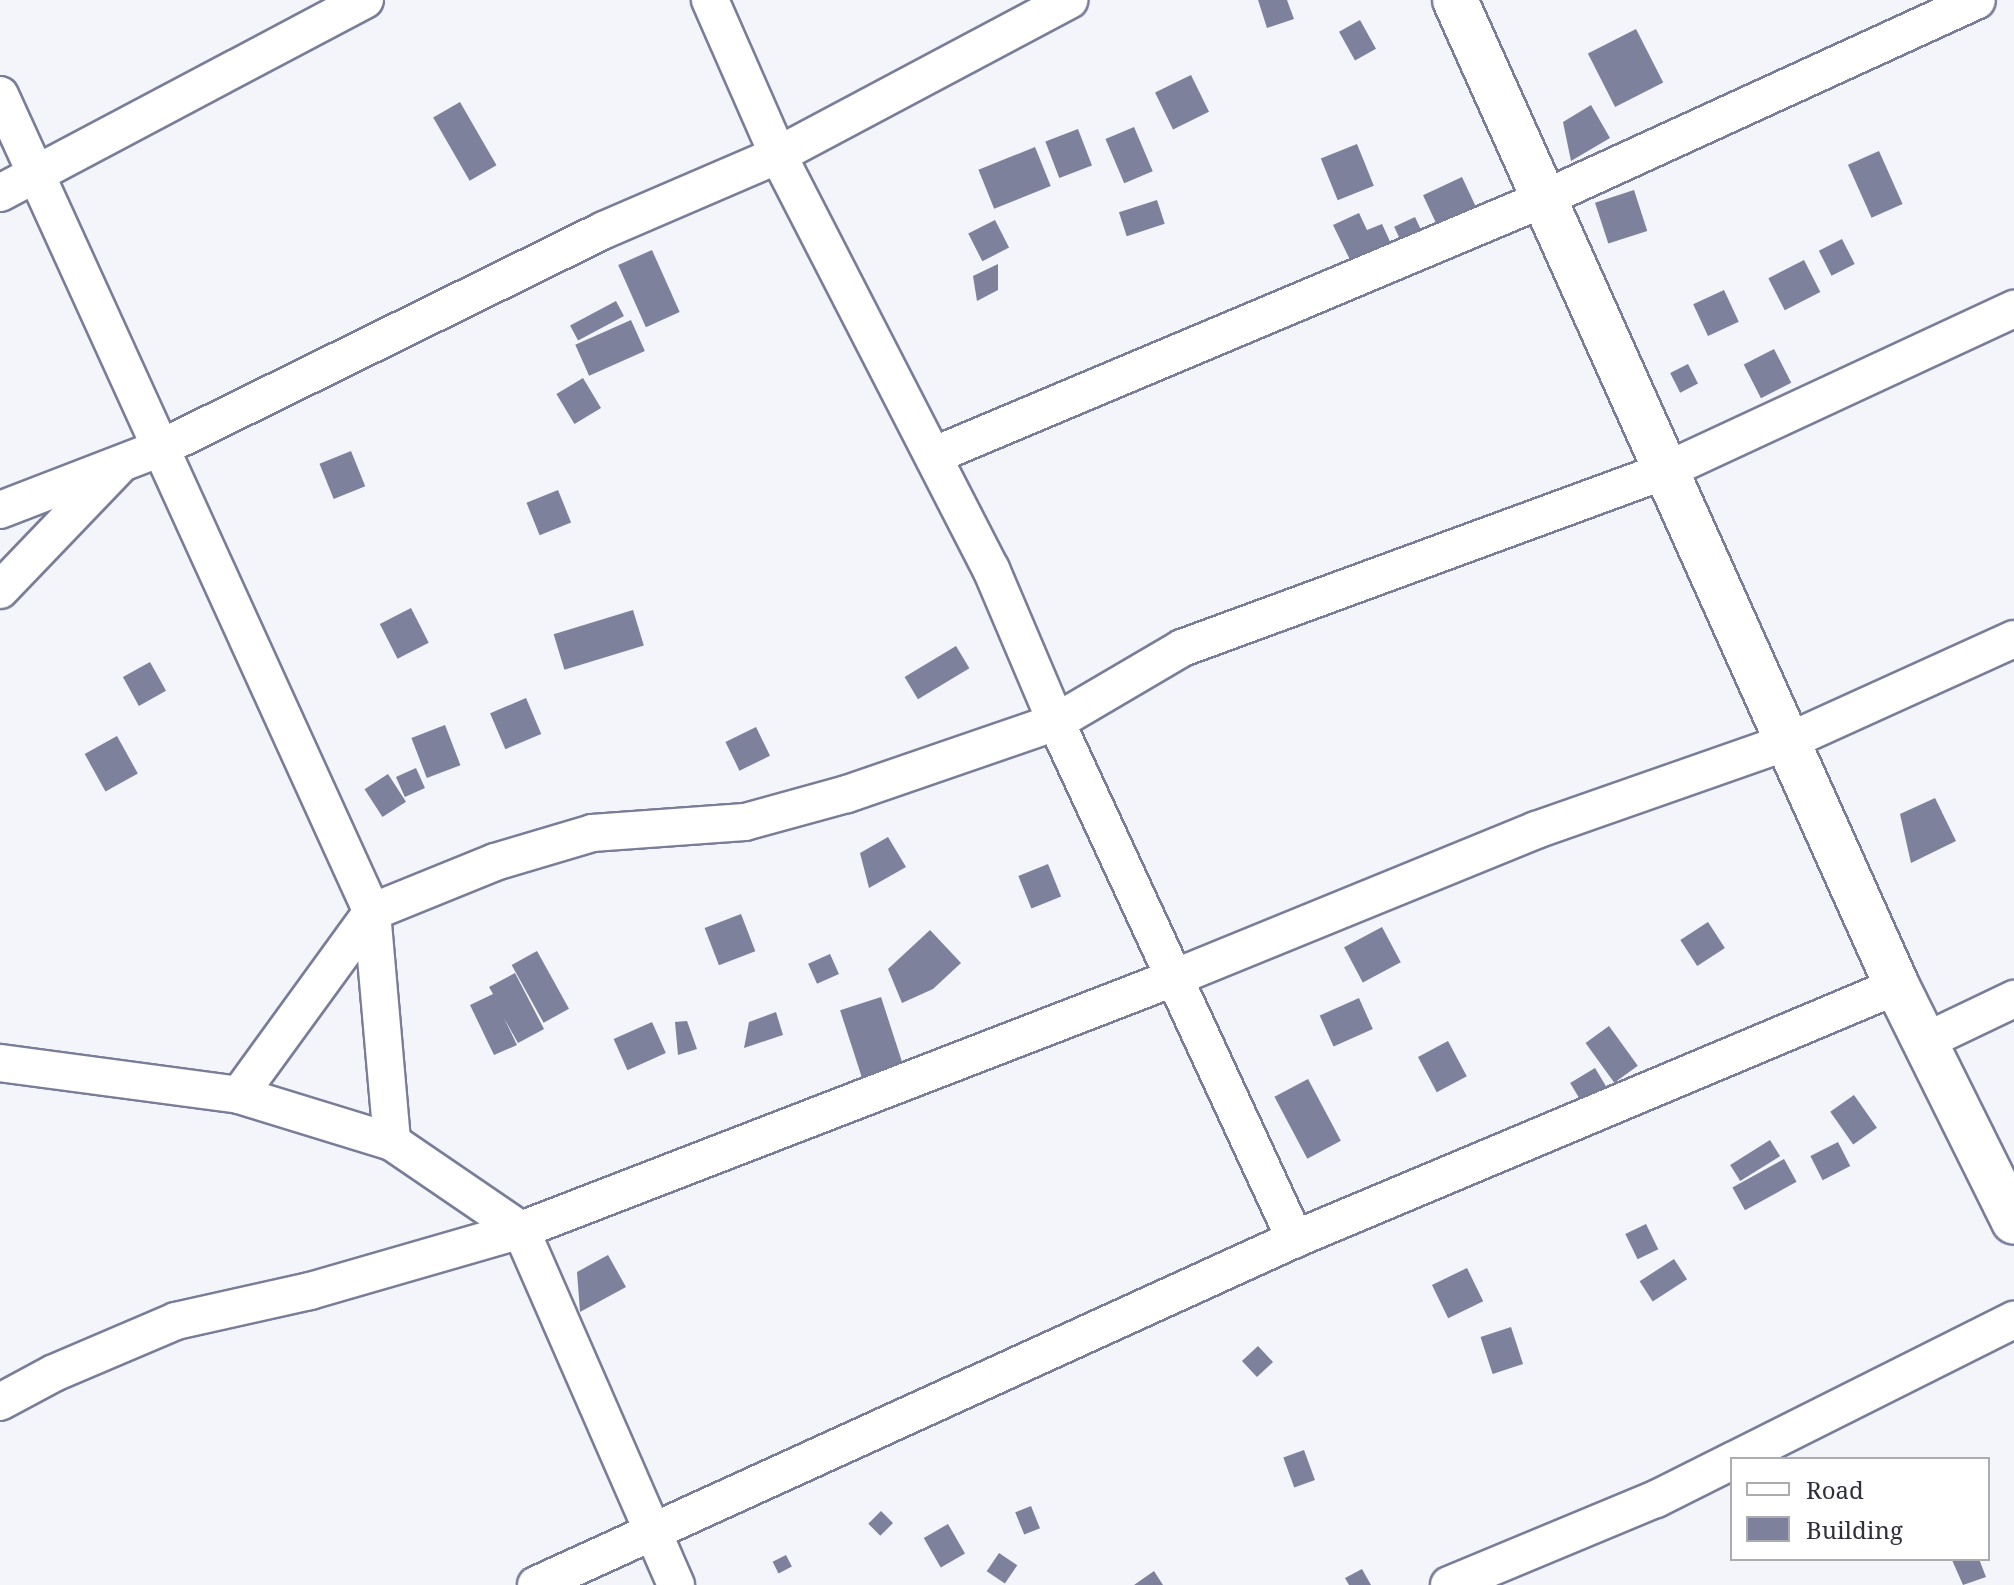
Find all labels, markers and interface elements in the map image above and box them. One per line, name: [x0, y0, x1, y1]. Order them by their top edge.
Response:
legend: [1730, 1457, 1990, 1561]
text: Road: [1806, 1473, 1864, 1506]
text: Building: [1806, 1513, 1903, 1546]

